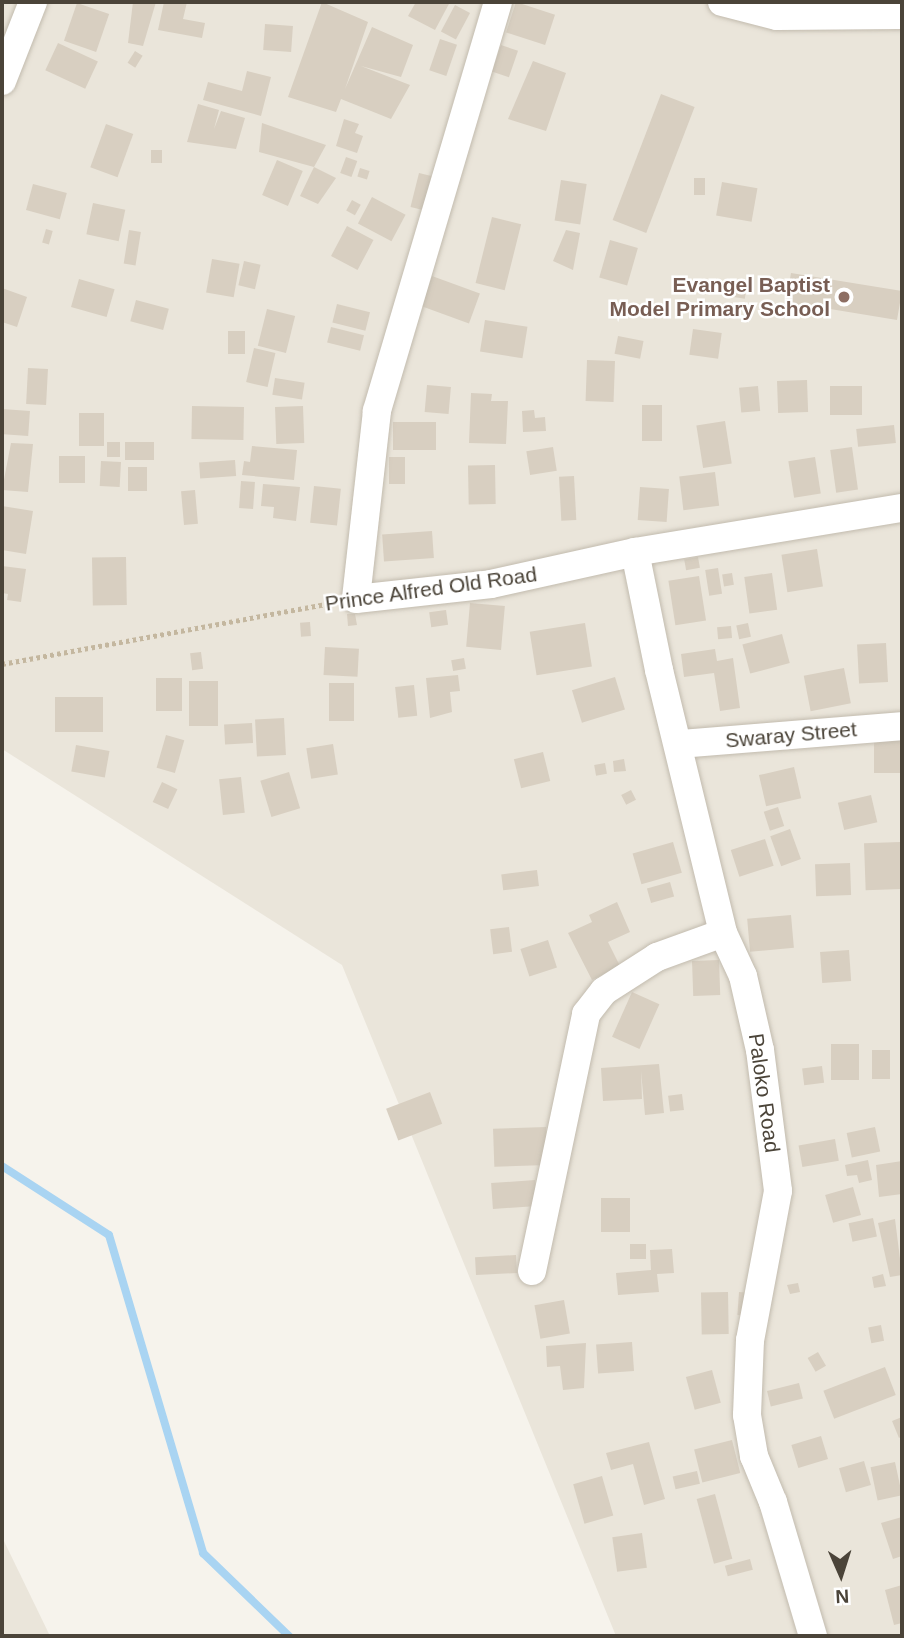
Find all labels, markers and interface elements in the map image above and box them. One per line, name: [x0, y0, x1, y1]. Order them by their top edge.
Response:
place label: Evangel Baptist Model Primary School: [609, 272, 830, 322]
marker: Evangel Baptist Model Primary School: [836, 289, 852, 305]
street label: Prince Alfred Old Road: [323, 562, 539, 616]
street label: Swaray Street: [724, 717, 858, 753]
street label: Paloko Road: [743, 1032, 785, 1154]
north arrow: [806, 1540, 876, 1610]
text: N: [835, 1586, 850, 1607]

